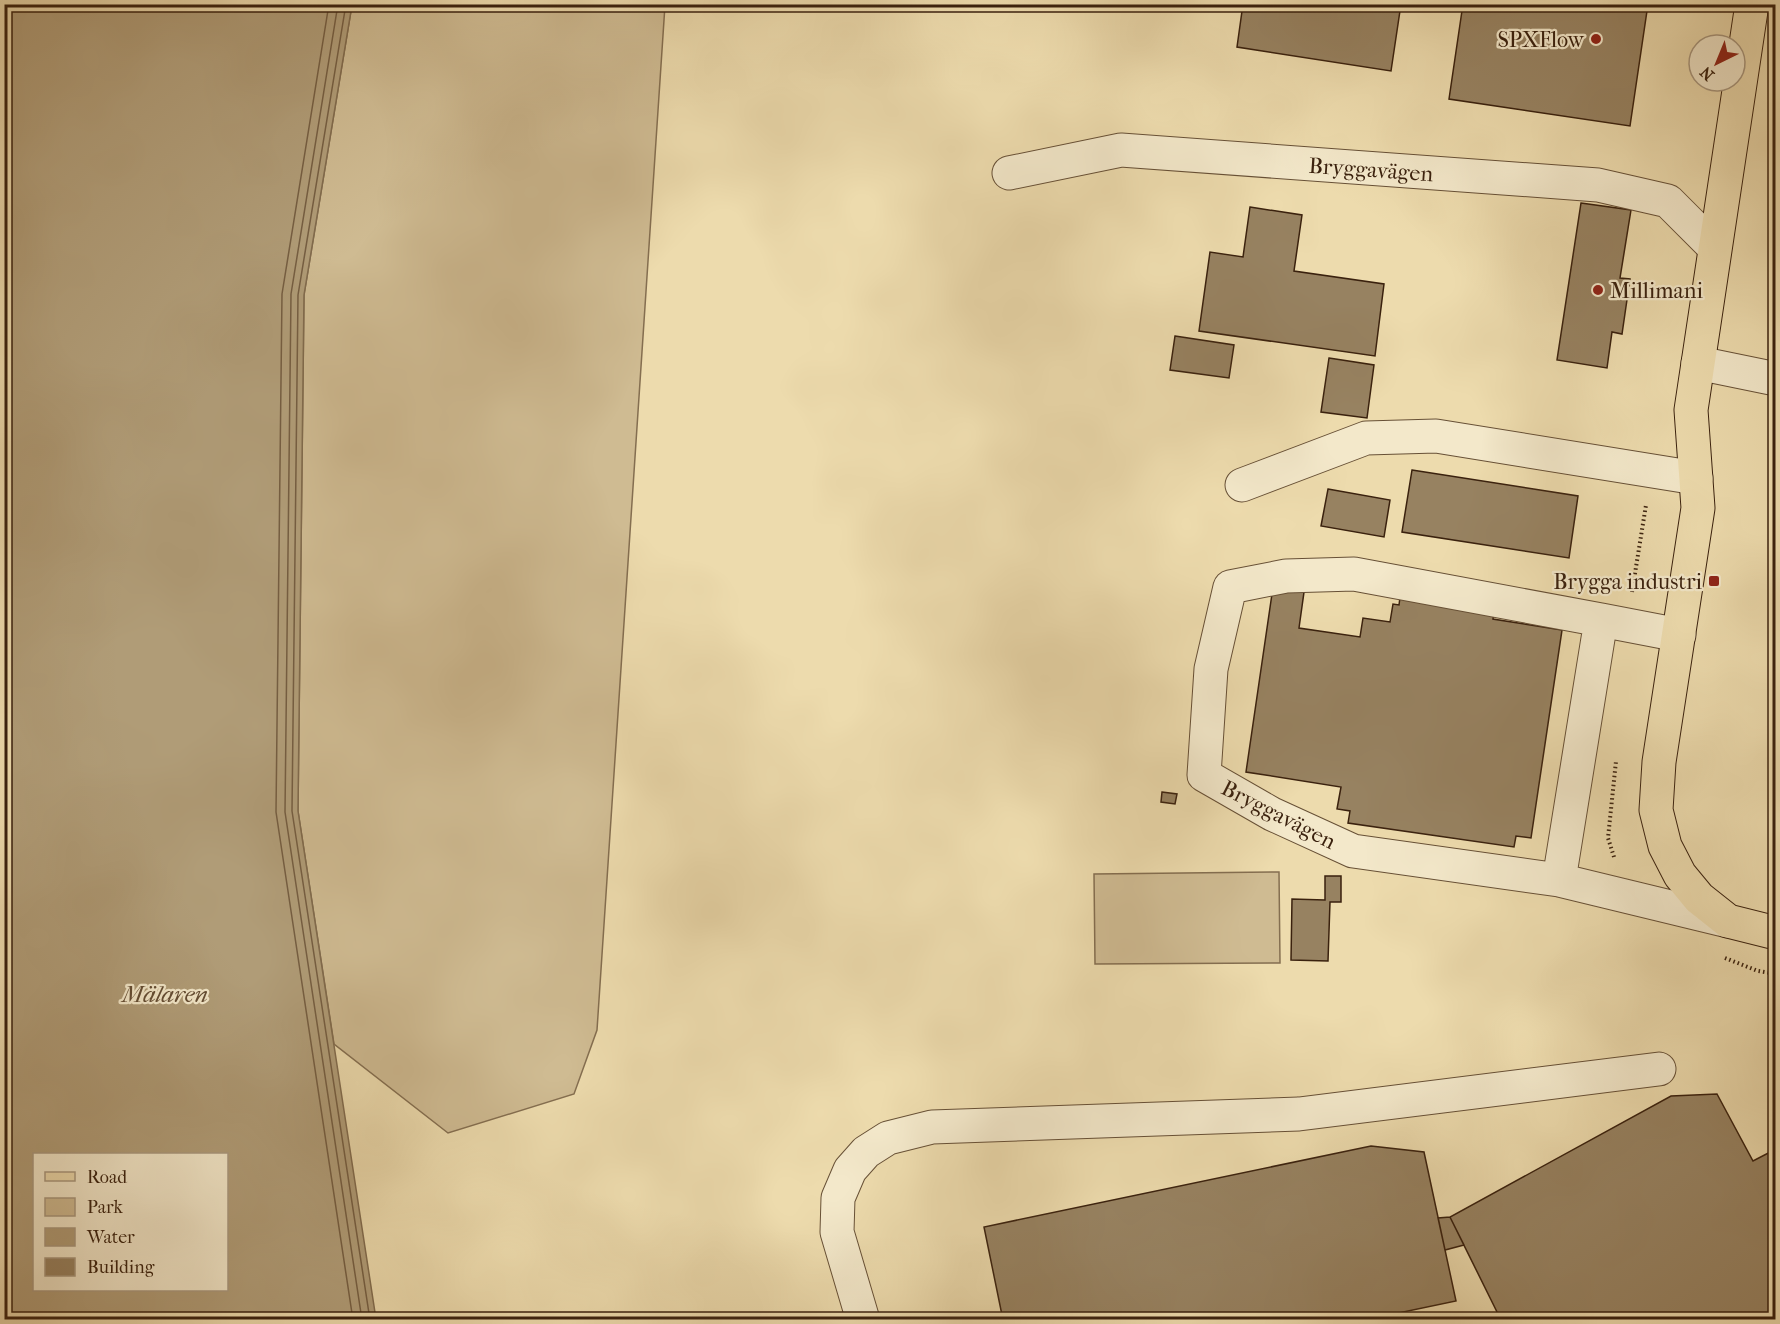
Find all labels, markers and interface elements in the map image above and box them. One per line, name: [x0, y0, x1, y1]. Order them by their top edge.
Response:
place label: SPXFlow: [1497, 27, 1585, 53]
marker: SPXFlow: [1589, 32, 1603, 46]
north arrow: [1687, 33, 1747, 93]
text: N: [1696, 62, 1718, 85]
street label: Bryggavägen: [1308, 153, 1434, 187]
place label: Millimani: [1610, 278, 1704, 304]
marker: Millimani: [1591, 283, 1605, 297]
place label: Brygga industri: [1553, 569, 1702, 595]
marker: Brygga industri: [1707, 574, 1721, 588]
street label: Bryggavägen: [1217, 775, 1340, 855]
water label: Mälaren: [120, 980, 208, 1008]
legend: [33, 1153, 228, 1291]
text: Road: [87, 1167, 127, 1188]
text: Park: [87, 1197, 124, 1218]
text: Water: [86, 1227, 135, 1248]
text: Building: [87, 1257, 155, 1278]

